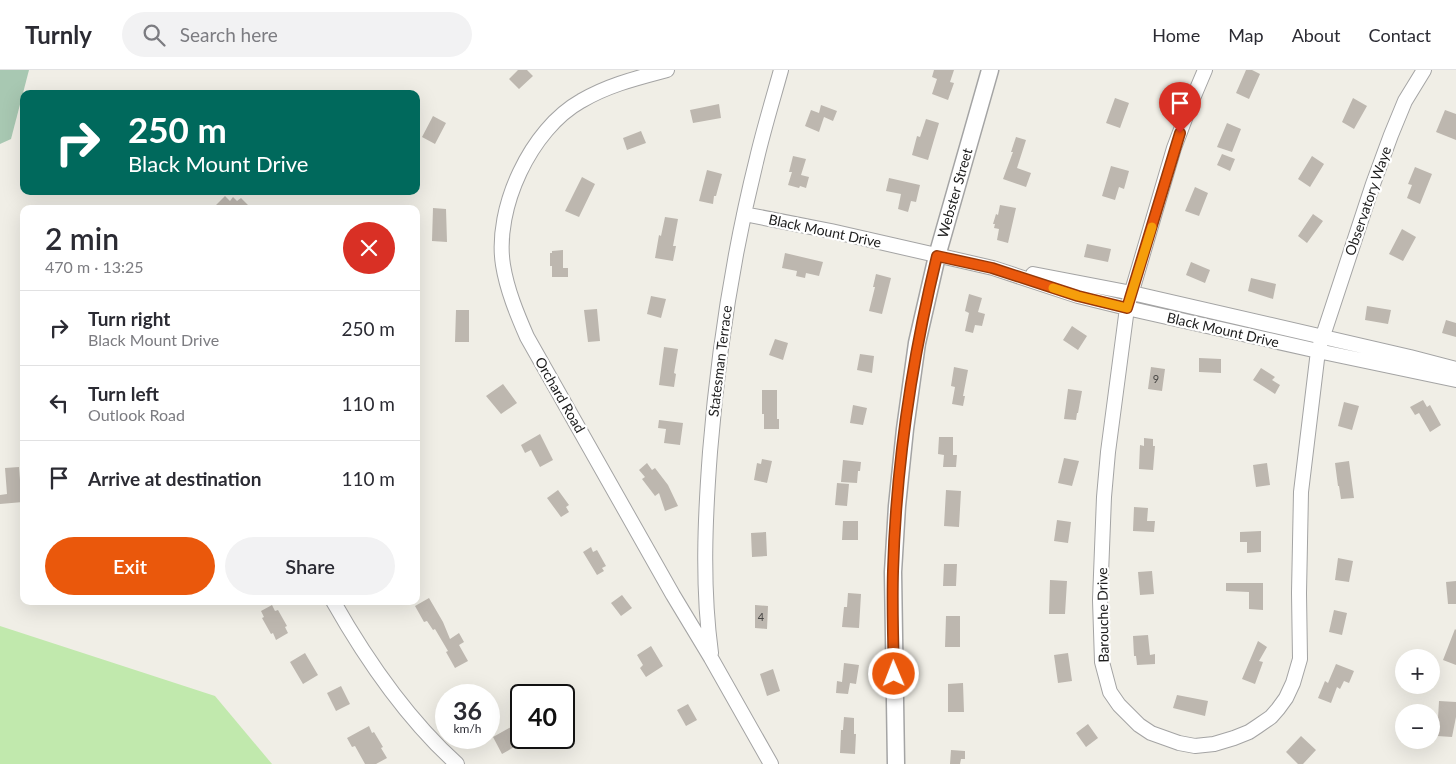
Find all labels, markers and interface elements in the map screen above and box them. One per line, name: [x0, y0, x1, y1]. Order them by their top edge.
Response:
search box: [122, 12, 472, 57]
text: Turnly: [25, 20, 92, 49]
icon: search: [140, 21, 168, 49]
text: Search here: [180, 23, 278, 46]
text: Home: [1152, 24, 1200, 46]
text: Map: [1228, 24, 1264, 46]
text: About: [1292, 24, 1341, 46]
text: Contact: [1369, 24, 1431, 46]
pin: [1159, 82, 1201, 133]
icon: arrive: [1166, 89, 1194, 117]
text: 250 m: [128, 108, 227, 150]
icon: right: [45, 110, 110, 175]
street label: Observatory Waye: [1341, 144, 1394, 258]
street label: Webster Street: [934, 146, 975, 240]
text: Black Mount Drive: [128, 150, 308, 177]
street label: Black Mount Drive: [767, 210, 883, 251]
text: 2 min: [45, 220, 119, 256]
button: close: [343, 222, 395, 274]
text: 470 m · 13:25: [45, 257, 144, 276]
street label: Statesman Terrace: [704, 304, 735, 418]
text: Turn right: [88, 307, 170, 330]
street label: Black Mount Drive: [1165, 308, 1281, 351]
icon: right: [45, 314, 73, 342]
text: 250 m: [341, 317, 395, 340]
text: Black Mount Drive: [88, 330, 219, 349]
street label: Orchard Road: [532, 354, 589, 436]
house number: 9: [1153, 372, 1159, 385]
text: Turn left: [88, 382, 159, 405]
icon: left: [45, 389, 73, 417]
text: 110 m: [341, 392, 395, 415]
text: Outlook Road: [88, 405, 185, 424]
icon: arrive: [45, 464, 73, 492]
text: Arrive at destination: [88, 467, 261, 490]
text: 110 m: [341, 467, 395, 490]
button: Exit: [45, 537, 215, 595]
button: Share: [225, 537, 395, 595]
street label: Barouche Drive: [1093, 567, 1112, 663]
house number: 4: [758, 610, 765, 623]
position arrow: [867, 647, 919, 699]
map controls: [1395, 649, 1440, 749]
button: +: [1395, 649, 1440, 694]
speed limit sign: 40: [510, 684, 575, 749]
text: 36: [453, 695, 482, 725]
button: −: [1395, 704, 1440, 749]
text: km/h: [453, 721, 482, 736]

